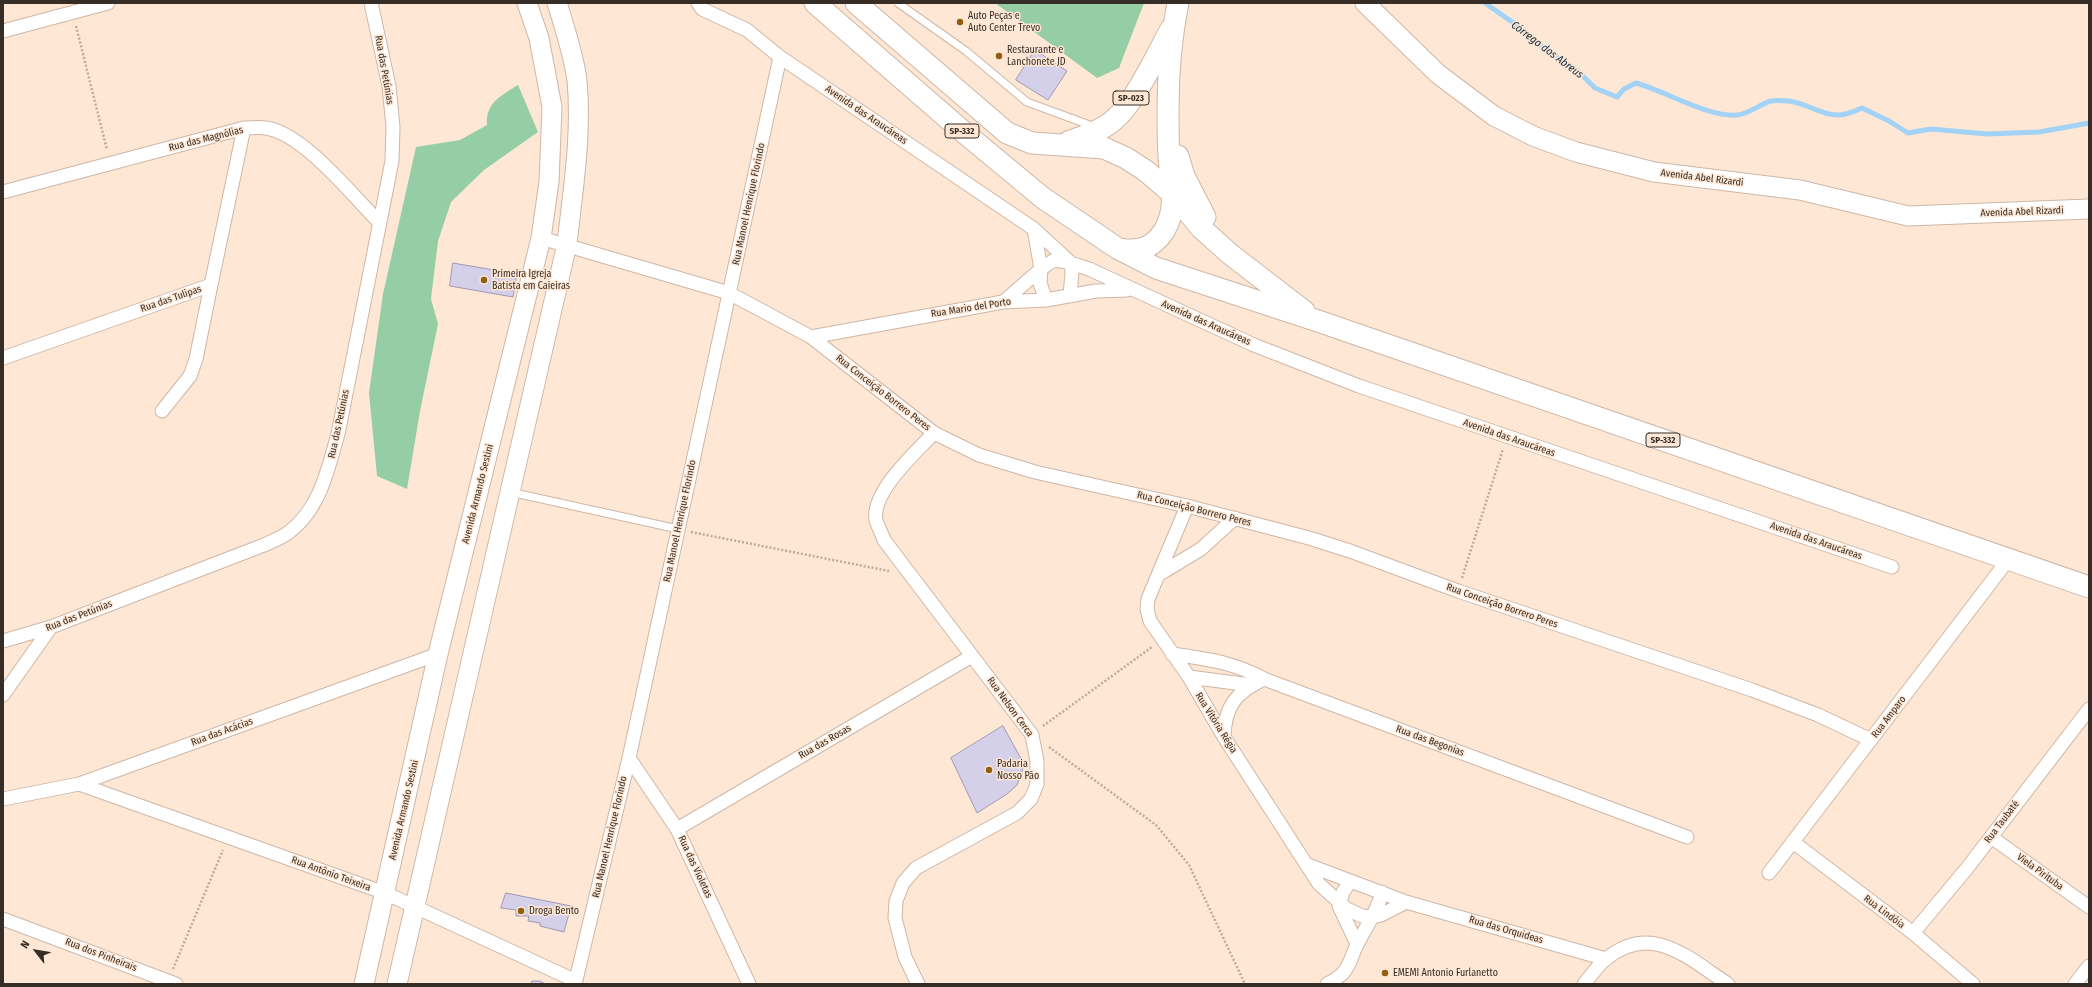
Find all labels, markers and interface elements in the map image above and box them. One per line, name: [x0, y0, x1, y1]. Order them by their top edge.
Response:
place label: Auto Peças e Auto Center Trevo: [968, 10, 1040, 34]
marker: Auto Peças e Auto Center Trevo: [955, 17, 965, 27]
water label: Córrego dos Abreus: [1508, 19, 1586, 81]
street label: Rua das Petúnias: [372, 34, 396, 106]
place label: Restaurante e Lanchonete JD: [1007, 44, 1065, 68]
marker: Restaurante e Lanchonete JD: [994, 51, 1004, 61]
street label: Avenida das Araucáreas: [823, 83, 909, 147]
road number: SP-023: [1113, 91, 1149, 105]
street label: Rua das Magnólias: [168, 124, 244, 154]
road number: SP-332: [945, 124, 979, 138]
street label: Rua Manoel Henrique Florindo: [730, 142, 768, 266]
street label: Avenida Abel Rizardi: [1660, 167, 1744, 189]
street label: Avenida Abel Rizardi: [1980, 205, 2064, 219]
place label: Primeira Igreja Batista em Caieiras: [492, 268, 570, 292]
marker: Primeira Igreja Batista em Caieiras: [479, 275, 489, 285]
street label: Rua das Tulipas: [139, 283, 203, 315]
street label: Rua Mario del Porto: [930, 296, 1012, 320]
street label: Avenida das Araucáreas: [1159, 298, 1253, 348]
street label: Rua Conceição Borrero Peres: [833, 352, 933, 434]
street label: Rua das Petúnias: [326, 389, 352, 459]
street label: Avenida das Araucáreas: [1461, 417, 1557, 459]
road number: SP-332: [1646, 433, 1680, 447]
street label: Avenida Armando Sestini: [460, 443, 496, 545]
street label: Rua Manoel Henrique Florindo: [661, 459, 699, 583]
street label: Rua Conceição Borrero Peres: [1136, 489, 1252, 529]
street label: Avenida das Araucáreas: [1768, 520, 1864, 562]
street label: Rua Conceição Borrero Peres: [1445, 581, 1559, 631]
street label: Rua das Petúnias: [44, 598, 114, 634]
street label: Rua Nelson Cerca: [984, 675, 1036, 739]
street label: Rua Vitória Régia: [1192, 690, 1240, 756]
street label: Rua Amparo: [1869, 694, 1909, 740]
street label: Rua das Acácias: [189, 715, 255, 749]
street label: Rua das Rosas: [797, 722, 853, 762]
street label: Rua das Begonias: [1394, 723, 1466, 759]
place label: Padaria Nosso Pão: [997, 758, 1039, 782]
street label: Avenida Armando Sestini: [387, 759, 421, 861]
marker: Padaria Nosso Pão: [984, 765, 994, 775]
street label: Rua Manoel Henrique Florindo: [590, 775, 630, 899]
street label: Rua Taubaté: [1982, 798, 2022, 846]
street label: Rua das Violetas: [675, 834, 715, 900]
street label: Viela Pirituba: [2014, 851, 2066, 893]
street label: Rua Antônio Teixeira: [290, 854, 372, 894]
street label: Rua Lindóia: [1861, 893, 1907, 931]
place label: Droga Bento: [529, 905, 579, 917]
marker: Droga Bento: [516, 906, 526, 916]
street label: Rua das Orquideas: [1468, 914, 1544, 946]
north arrow: [16, 931, 56, 971]
street label: Rua dos Pinheirais: [63, 936, 139, 974]
text: N: [18, 938, 33, 951]
place label: EMEMI Antonio Furlanetto: [1393, 967, 1498, 979]
marker: EMEMI Antonio Furlanetto: [1380, 968, 1390, 978]

